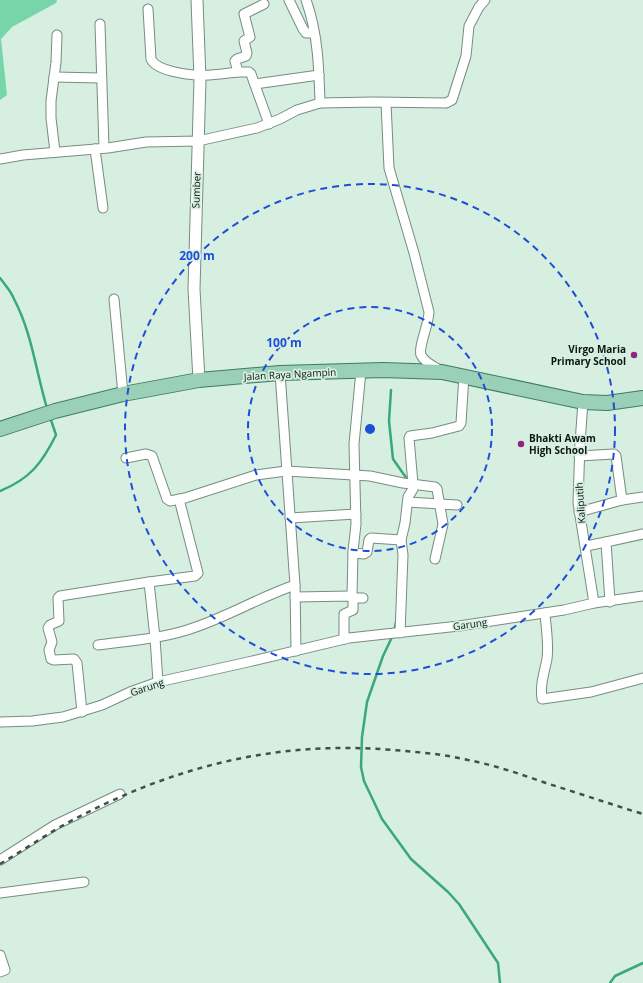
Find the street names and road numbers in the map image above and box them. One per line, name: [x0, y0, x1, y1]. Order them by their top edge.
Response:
street label: Sumber: [188, 171, 204, 209]
street label: Jalan Raya Ngampin: [242, 365, 337, 383]
street label: Kaliputih: [572, 482, 588, 524]
street label: Garung: [452, 615, 489, 633]
street label: Garung: [128, 675, 166, 699]

